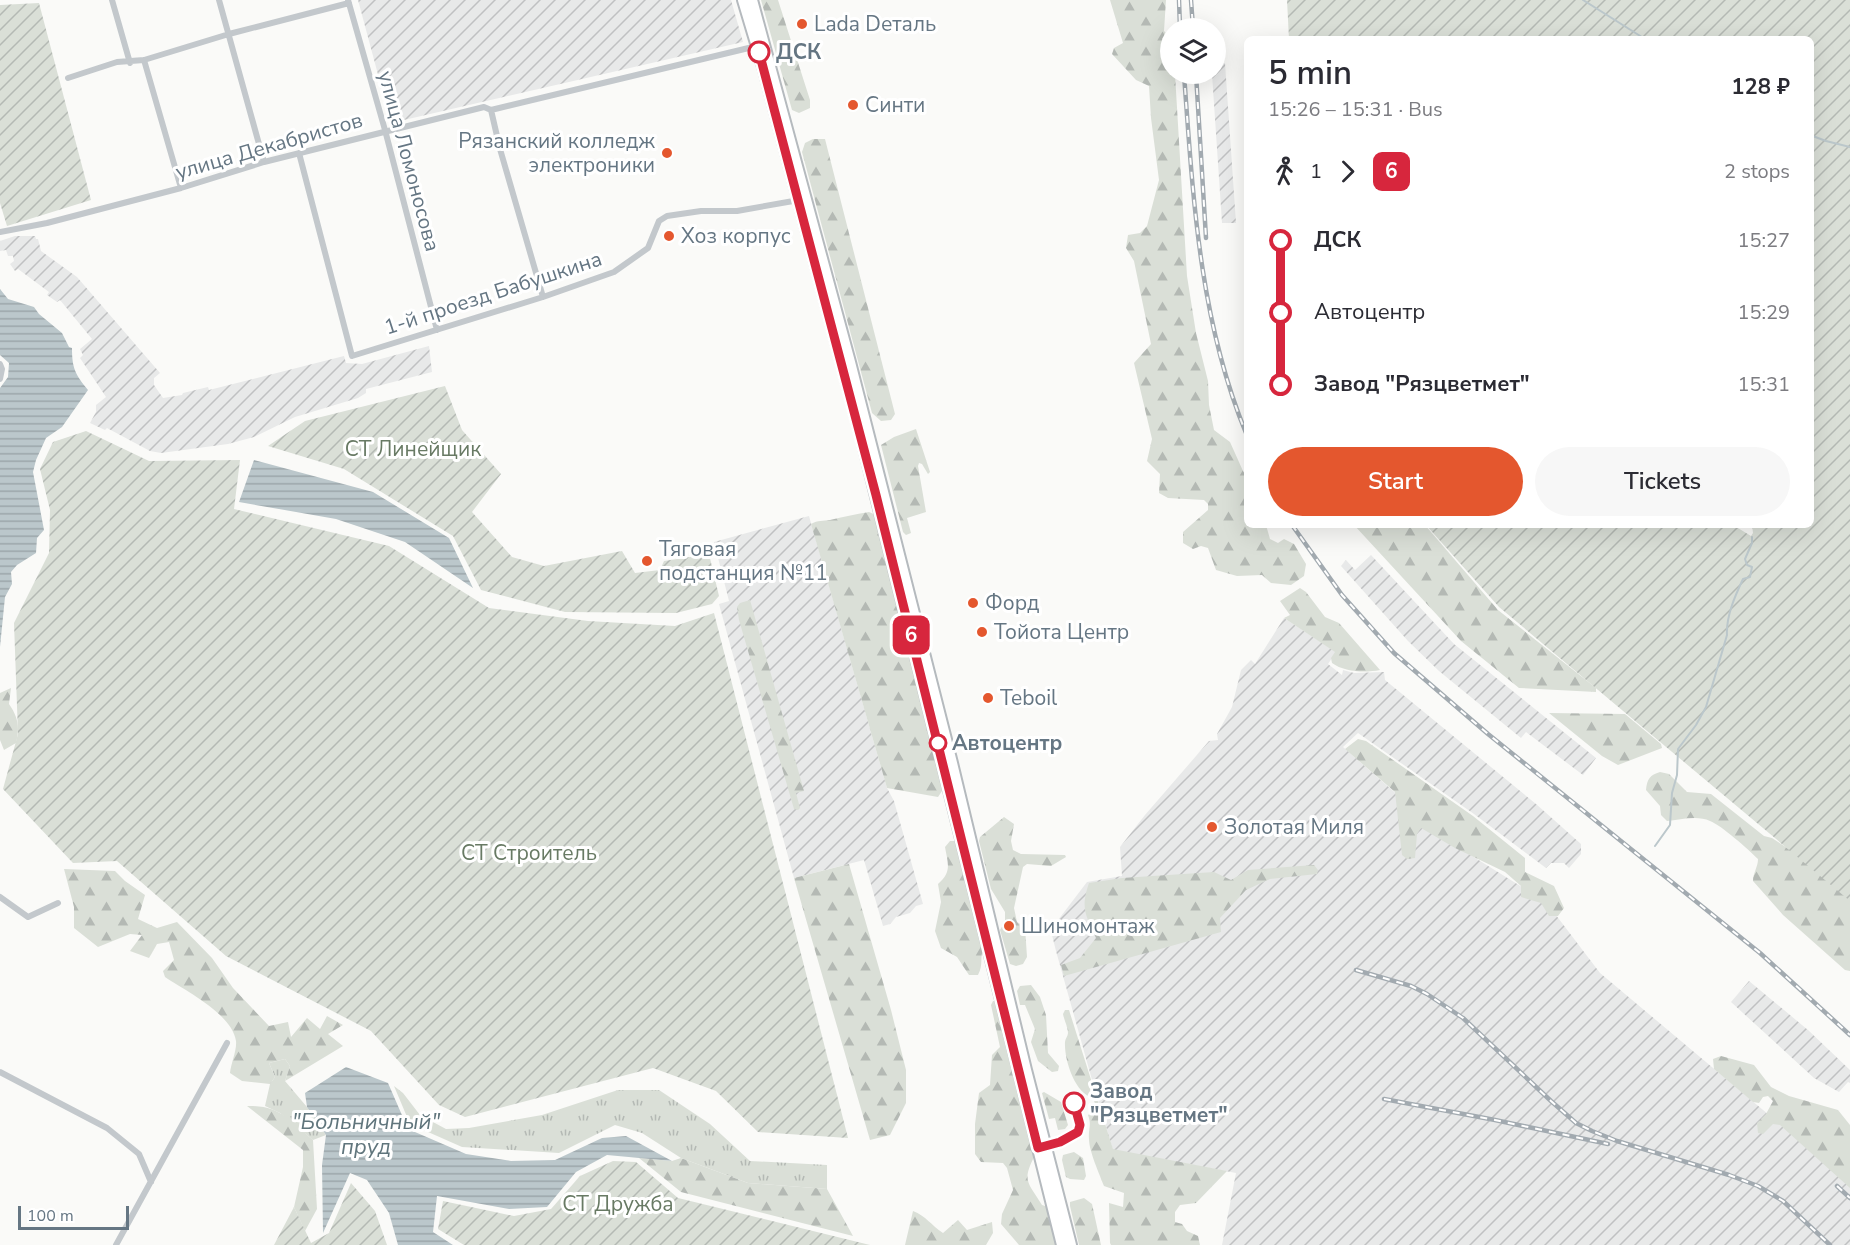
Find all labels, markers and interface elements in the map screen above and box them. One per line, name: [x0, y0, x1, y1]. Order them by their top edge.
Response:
place label: Lada Dеталь: [814, 10, 936, 38]
marker: Lada Dеталь: [795, 17, 809, 31]
map controls: [1160, 18, 1226, 84]
button: layers: [1160, 18, 1226, 84]
place label: ДСК: [776, 38, 822, 66]
marker: ДСК: [748, 41, 770, 63]
text: 5 min: [1268, 51, 1352, 96]
street label: улица Ломоносова: [371, 68, 447, 254]
text: 128 ₽: [1731, 72, 1790, 102]
place label: Синти: [865, 91, 925, 119]
text: 15:26 – 15:31 · Bus: [1268, 96, 1443, 123]
marker: Синти: [846, 98, 860, 112]
street label: улица Декабристов: [172, 106, 366, 186]
place label: Рязанский колледж электроники: [458, 127, 656, 179]
marker: Рязанский колледж электроники: [660, 146, 674, 160]
icon: walk: [1268, 155, 1301, 188]
icon: forward: [1331, 155, 1364, 188]
text: 6: [1385, 157, 1398, 185]
text: 1: [1310, 158, 1322, 185]
text: 2 stops: [1724, 158, 1790, 185]
place label: Хоз корпус: [681, 222, 791, 250]
text: ДСК: [1314, 225, 1361, 255]
text: 15:27: [1737, 227, 1790, 254]
marker: Хоз корпус: [662, 229, 676, 243]
street label: 1-й проезд Бабушкина: [381, 245, 605, 341]
text: Автоцентр: [1314, 297, 1425, 327]
text: 15:29: [1737, 299, 1790, 326]
text: Завод "Рязцветмет": [1314, 369, 1530, 399]
text: 15:31: [1737, 371, 1790, 398]
park label: СТ Линейщик: [345, 435, 482, 463]
button: Start: [1268, 447, 1523, 516]
button: Tickets: [1535, 447, 1790, 516]
place label: Тяговая подстанция №11: [659, 535, 828, 587]
marker: Тяговая подстанция №11: [640, 554, 654, 568]
place label: Форд: [985, 589, 1040, 617]
marker: Форд: [966, 596, 980, 610]
line badge: 6: [892, 616, 930, 654]
place label: Тойота Центр: [994, 618, 1129, 646]
text: 6: [905, 621, 917, 649]
marker: Тойота Центр: [975, 625, 989, 639]
place label: Teboil: [1000, 684, 1058, 712]
marker: Teboil: [981, 691, 995, 705]
place label: Автоцентр: [952, 729, 1062, 757]
marker: Автоцентр: [929, 734, 947, 752]
place label: Золотая Миля: [1224, 813, 1364, 841]
marker: Золотая Миля: [1205, 820, 1219, 834]
park label: СТ Строитель: [461, 839, 597, 867]
place label: Шиномонтаж: [1021, 912, 1155, 940]
marker: Шиномонтаж: [1002, 919, 1016, 933]
place label: Завод "Рязцветмет": [1090, 1077, 1228, 1129]
marker: Завод "Рязцветмет": [1063, 1092, 1085, 1114]
water label: "Больничный" пруд: [292, 1107, 440, 1162]
park label: СТ Дружба: [562, 1190, 674, 1218]
scale bar: [18, 1203, 129, 1230]
text: 100 m: [27, 1205, 74, 1227]

